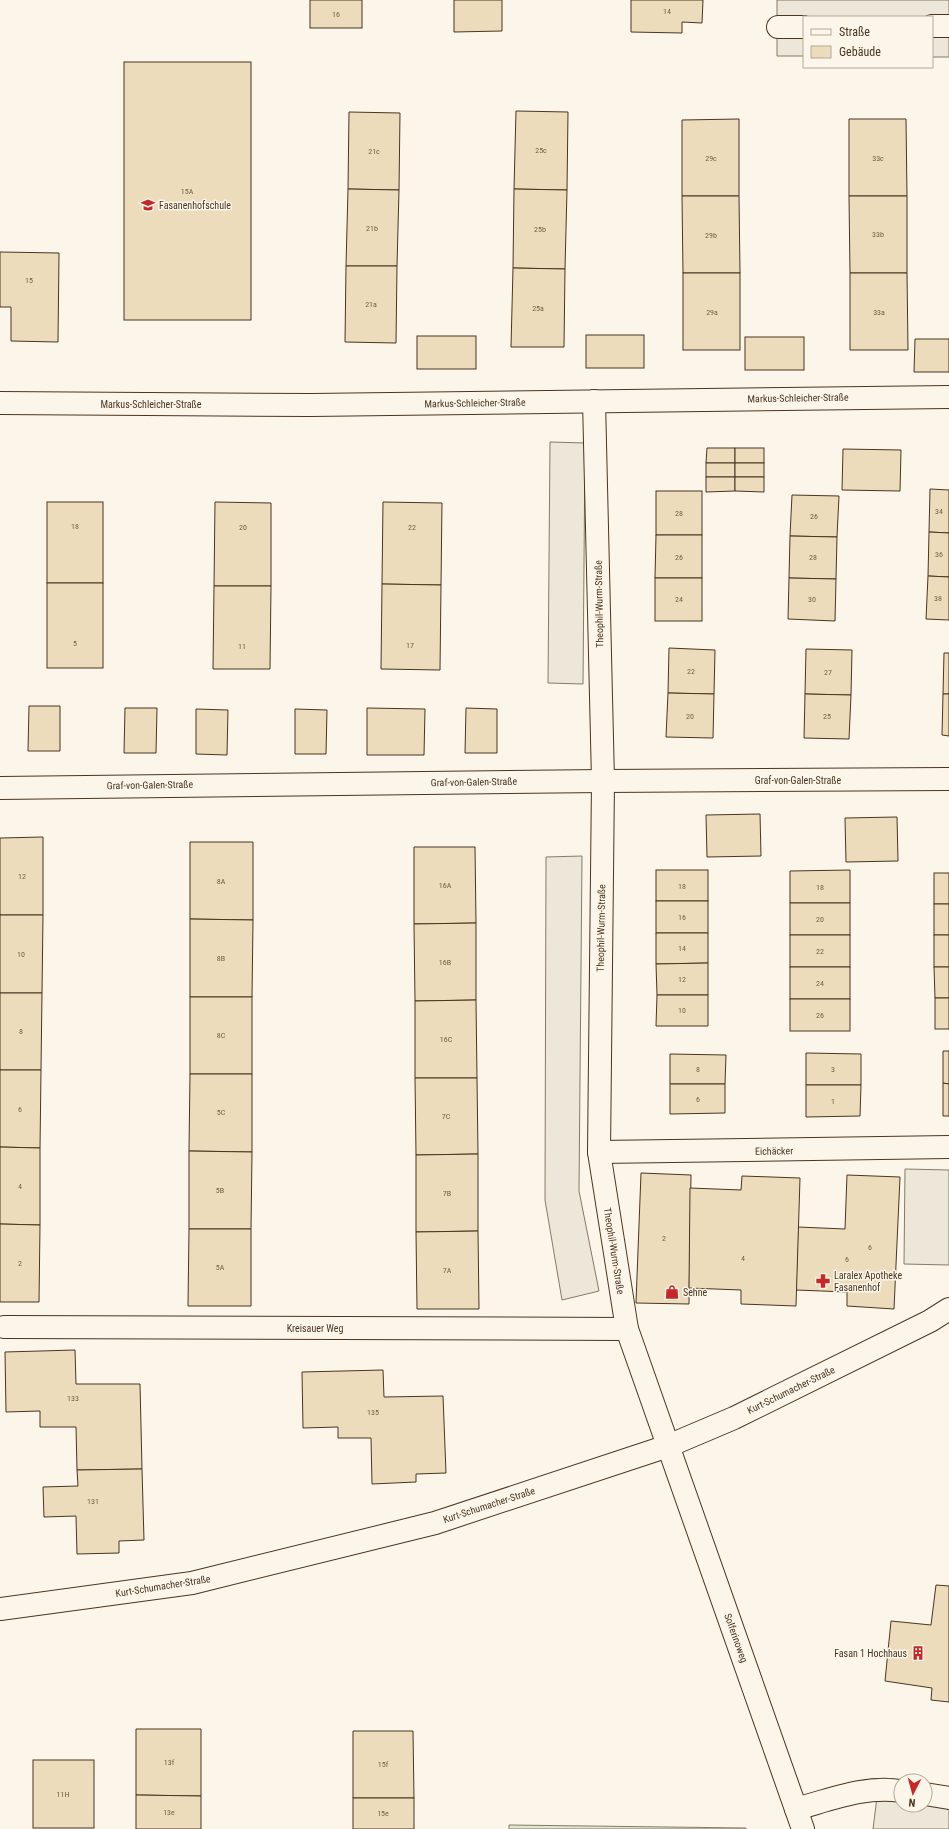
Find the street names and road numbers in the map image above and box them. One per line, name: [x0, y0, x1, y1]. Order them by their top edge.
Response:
street label: Markus-Schleicher-Straße: [747, 392, 849, 404]
street label: Markus-Schleicher-Straße: [424, 397, 526, 409]
street label: Markus-Schleicher-Straße: [100, 399, 202, 410]
street label: Theophil-Wurm-Straße: [593, 560, 605, 648]
street label: Graf-von-Galen-Straße: [755, 775, 842, 786]
street label: Graf-von-Galen-Straße: [431, 776, 518, 788]
street label: Graf-von-Galen-Straße: [107, 779, 194, 791]
street label: Theophil-Wurm-Straße: [595, 884, 607, 972]
street label: Eichäcker: [755, 1145, 793, 1157]
street label: Theophil-Wurm-Straße: [602, 1207, 626, 1295]
street label: Kreisauer Weg: [287, 1323, 343, 1334]
street label: Kurt-Schumacher-Straße: [745, 1364, 837, 1416]
street label: Kurt-Schumacher-Straße: [442, 1485, 537, 1525]
street label: Kurt-Schumacher-Straße: [115, 1573, 212, 1599]
street label: Solferinoweg: [722, 1612, 750, 1664]

